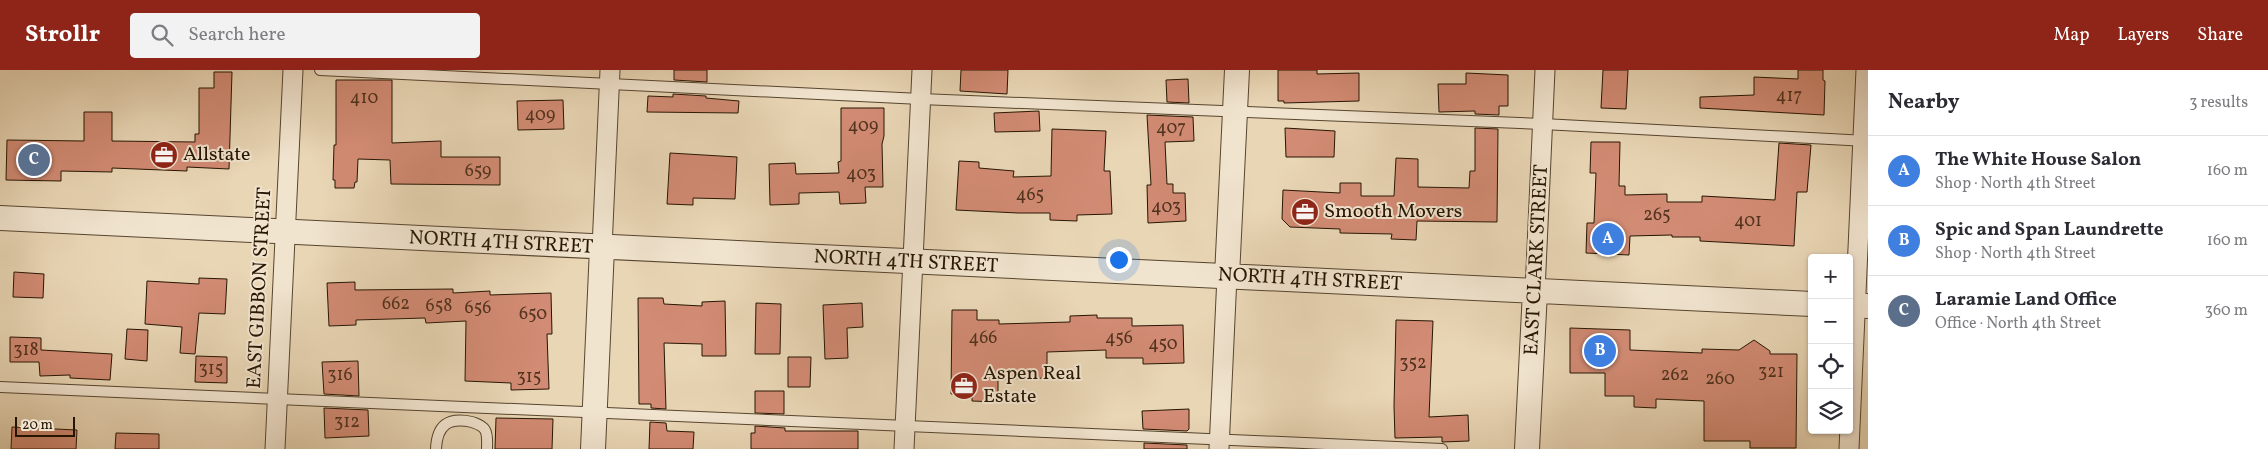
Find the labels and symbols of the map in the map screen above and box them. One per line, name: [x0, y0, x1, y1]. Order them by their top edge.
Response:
house number: 417: [1776, 84, 1802, 109]
house number: 410: [350, 86, 378, 111]
house number: 409: [525, 103, 555, 128]
house number: 409: [848, 114, 878, 139]
house number: 407: [1156, 116, 1186, 141]
office icon: Allstate: [149, 140, 179, 170]
pin: C: [18, 141, 50, 179]
place label: Allstate: [183, 141, 251, 169]
house number: 659: [465, 159, 491, 184]
house number: 403: [846, 162, 876, 187]
street label: EAST CLARK STREET: [1518, 163, 1556, 356]
house number: 465: [1016, 183, 1044, 208]
street label: EAST GIBBON STREET: [241, 186, 279, 389]
house number: 403: [1151, 195, 1181, 220]
office icon: Smooth Movers: [1290, 197, 1320, 227]
place label: Smooth Movers: [1324, 198, 1462, 226]
house number: 265: [1643, 203, 1671, 228]
house number: 401: [1734, 209, 1762, 234]
pin: A: [1592, 220, 1624, 258]
street label: NORTH 4TH STREET: [408, 224, 594, 262]
street label: NORTH 4TH STREET: [813, 243, 999, 281]
your location: [1106, 247, 1132, 273]
street label: NORTH 4TH STREET: [1217, 261, 1403, 299]
house number: 662: [382, 292, 410, 317]
house number: 658: [426, 294, 452, 319]
house number: 656: [465, 296, 491, 321]
house number: 650: [519, 302, 547, 327]
house number: 466: [969, 326, 997, 351]
house number: 456: [1105, 326, 1133, 351]
house number: 450: [1148, 332, 1178, 357]
pin: B: [1584, 332, 1616, 370]
house number: 318: [13, 338, 39, 363]
house number: 352: [1399, 351, 1427, 376]
house number: 315: [199, 357, 223, 382]
place label: Aspen Real Estate: [983, 360, 1081, 411]
house number: 321: [1758, 360, 1784, 385]
house number: 316: [327, 363, 353, 388]
house number: 262: [1661, 363, 1689, 388]
house number: 315: [517, 365, 541, 390]
house number: 260: [1705, 367, 1735, 392]
office icon: Aspen Real Estate: [949, 371, 979, 401]
house number: 312: [334, 410, 360, 435]
scale bar: [15, 414, 75, 437]

